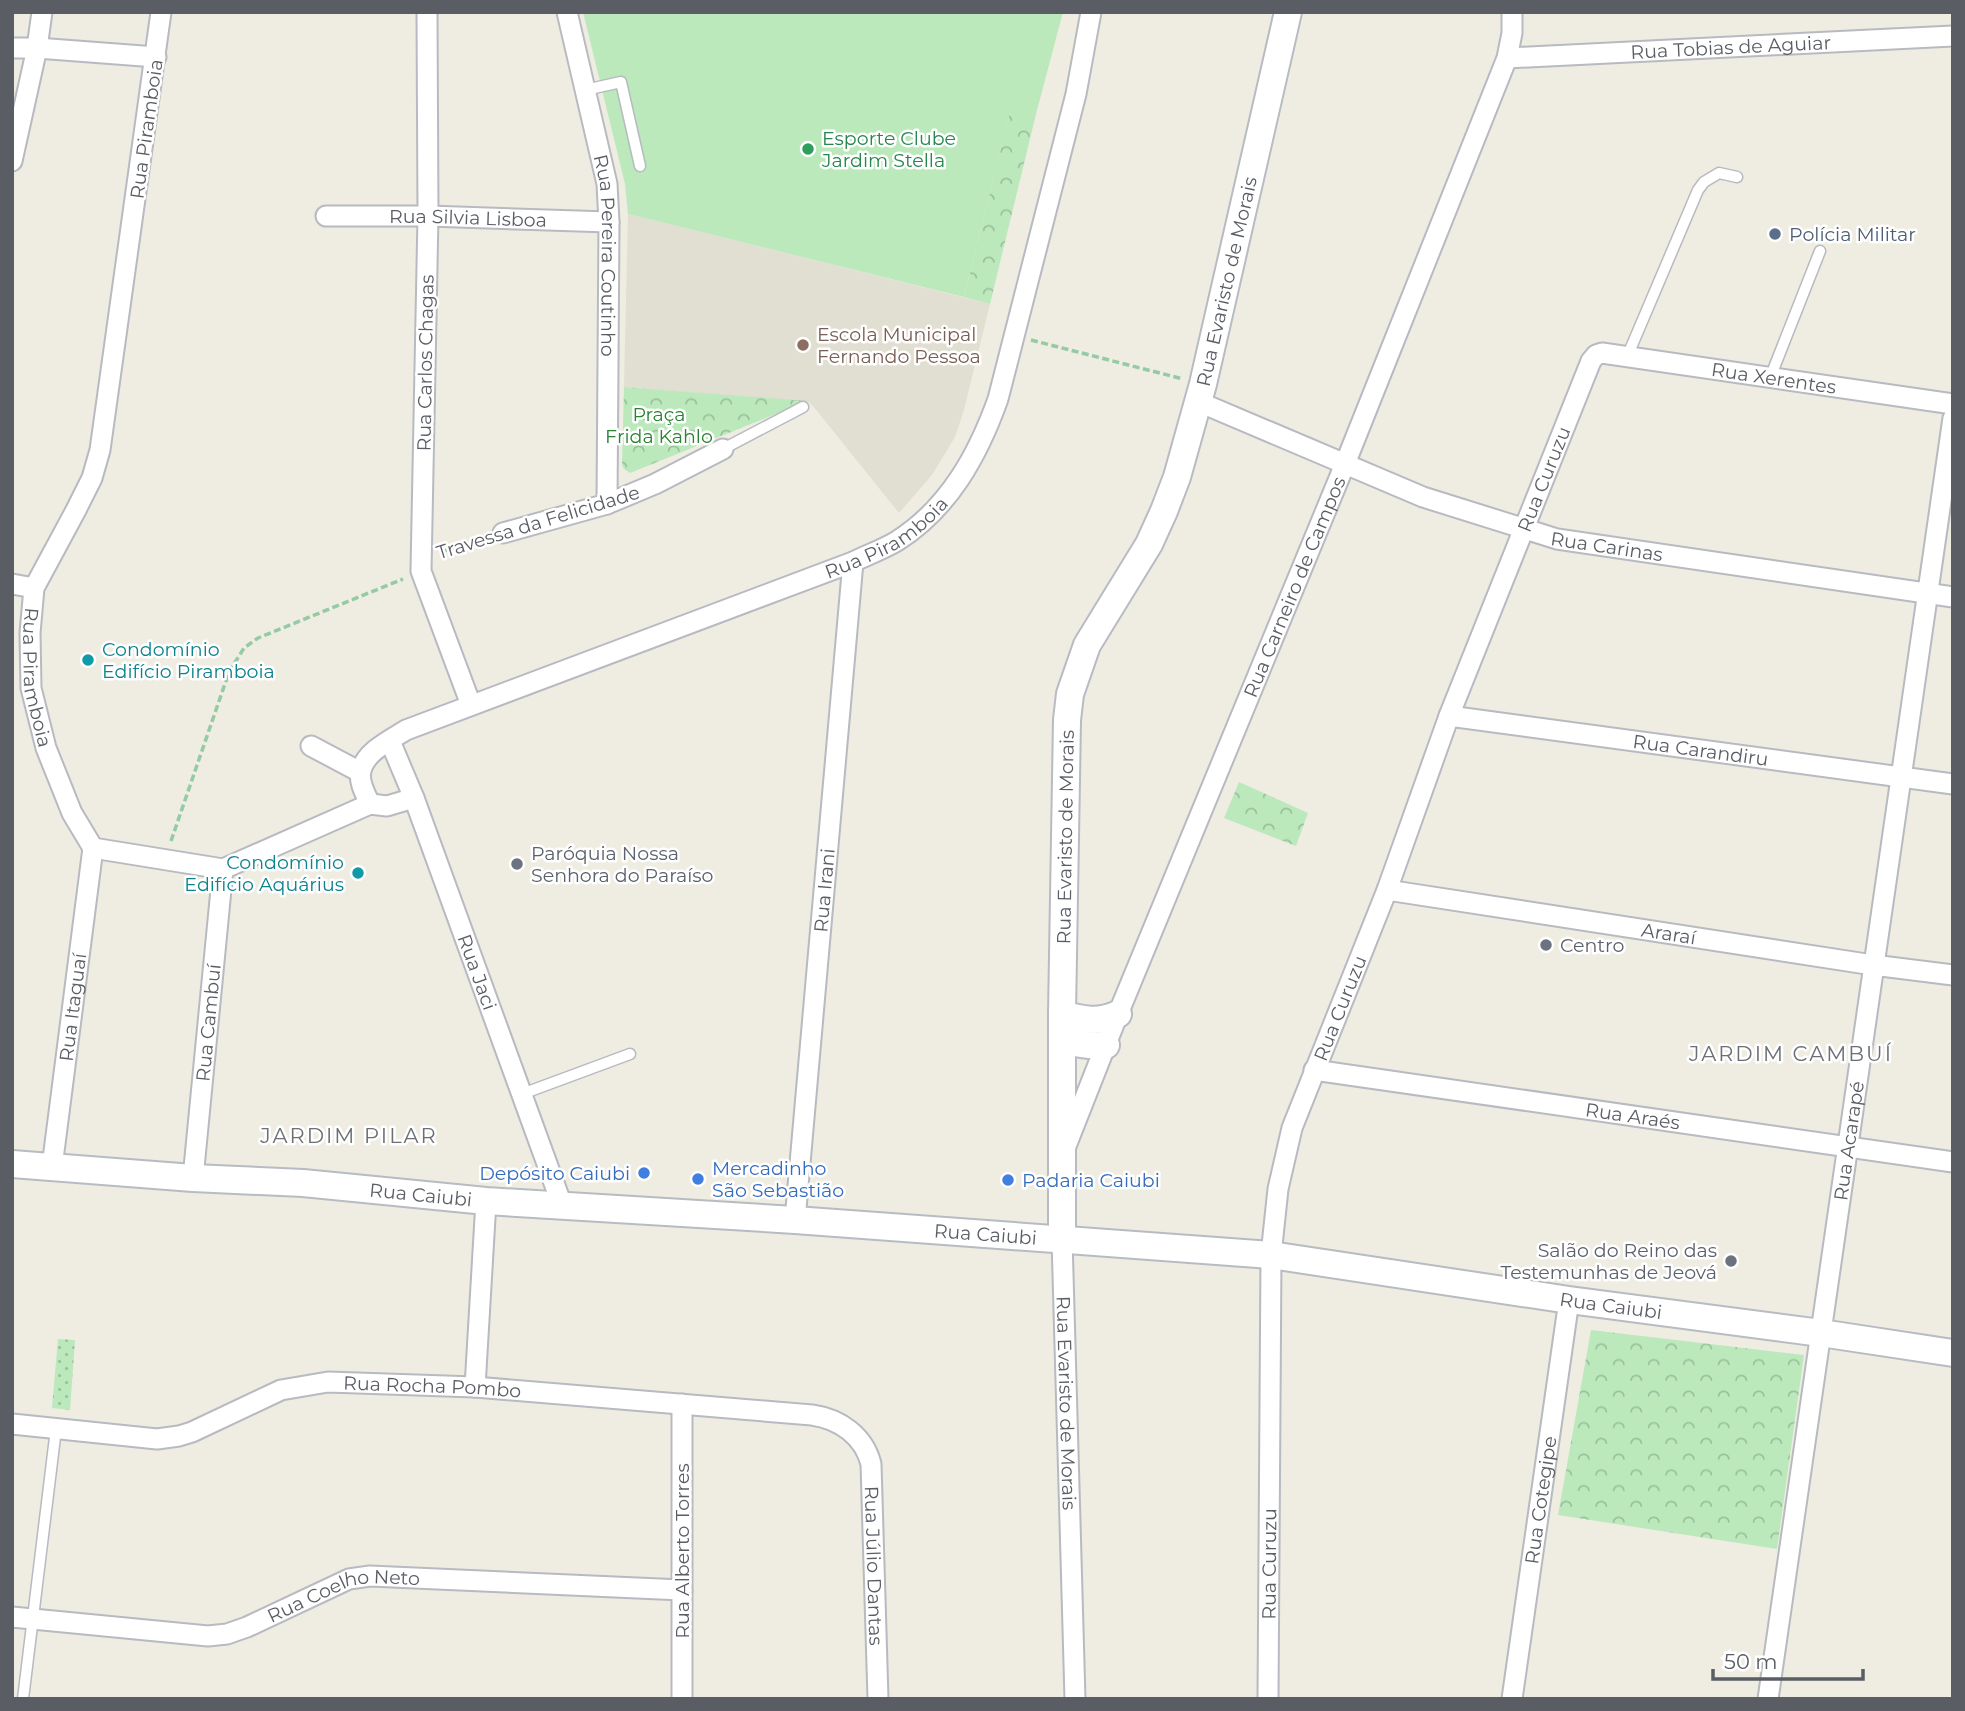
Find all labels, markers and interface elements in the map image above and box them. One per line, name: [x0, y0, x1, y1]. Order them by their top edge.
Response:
street label: Rua Tobias de Aguiar: [1630, 31, 1832, 64]
street label: Rua Piramboia: [125, 58, 168, 200]
place label: Esporte Clube Jardim Stella: [821, 127, 956, 172]
marker: Esporte Clube Jardim Stella: [800, 141, 816, 157]
street label: Rua Pereira Coutinho: [589, 152, 620, 357]
street label: Rua Evaristo de Morais: [1192, 174, 1262, 389]
street label: Rua Silvia Lisboa: [389, 205, 547, 232]
place label: Polícia Militar: [1789, 223, 1916, 246]
marker: Polícia Militar: [1767, 226, 1783, 242]
street label: Rua Carlos Chagas: [412, 274, 439, 452]
place label: Escola Municipal Fernando Pessoa: [817, 323, 981, 368]
marker: Escola Municipal Fernando Pessoa: [795, 337, 811, 353]
street label: Rua Xerentes: [1710, 358, 1838, 399]
park label: Praça Frida Kahlo: [605, 403, 713, 448]
street label: Rua Curuzu: [1513, 423, 1576, 535]
street label: Rua Carneiro de Campos: [1239, 473, 1351, 701]
street label: Travessa da Felicidade: [434, 481, 643, 564]
street label: Rua Piramboia: [822, 492, 953, 584]
street label: Rua Carinas: [1549, 527, 1664, 566]
street label: Rua Piramboia: [18, 607, 56, 750]
place label: Condomínio Edifício Piramboia: [102, 638, 275, 683]
marker: Condomínio Edifício Piramboia: [80, 652, 96, 668]
street label: Rua Evaristo de Morais: [1052, 730, 1079, 944]
street label: Rua Carandiru: [1631, 730, 1770, 771]
place label: Paróquia Nossa Senhora do Paraíso: [531, 842, 714, 887]
street label: Rua Irani: [809, 847, 840, 933]
place label: Condomínio Edifício Aquárius: [184, 851, 344, 896]
marker: Paróquia Nossa Senhora do Paraíso: [509, 856, 525, 872]
marker: Condomínio Edifício Aquárius: [350, 865, 366, 881]
street label: Araraí: [1640, 918, 1698, 950]
street label: Rua Jaci: [452, 931, 501, 1013]
place label: Centro: [1560, 934, 1624, 957]
marker: Centro: [1538, 937, 1554, 953]
street label: Rua Itaguaí: [55, 951, 91, 1063]
street label: Rua Curuzu: [1309, 952, 1372, 1064]
street label: Rua Cambuí: [191, 962, 226, 1083]
district label: JARDIM CAMBUÍ: [1688, 1041, 1893, 1066]
street label: Rua Acarapé: [1829, 1080, 1869, 1202]
street label: Rua Araés: [1584, 1098, 1681, 1135]
district label: JARDIM PILAR: [259, 1123, 438, 1148]
place label: Mercadinho São Sebastião: [712, 1157, 844, 1202]
place label: Depósito Caiubi: [479, 1162, 630, 1185]
marker: Depósito Caiubi: [636, 1165, 652, 1181]
place label: Padaria Caiubi: [1022, 1169, 1160, 1192]
marker: Mercadinho São Sebastião: [690, 1171, 706, 1187]
marker: Padaria Caiubi: [1000, 1172, 1016, 1188]
street label: Rua Caiubi: [368, 1179, 473, 1212]
street label: Rua Caiubi: [933, 1219, 1038, 1250]
place label: Salão do Reino das Testemunhas de Jeová: [1500, 1239, 1717, 1284]
marker: Salão do Reino das Testemunhas de Jeová: [1723, 1253, 1739, 1269]
street label: Rua Caiubi: [1558, 1288, 1663, 1324]
street label: Rua Evaristo de Morais: [1052, 1295, 1081, 1510]
street label: Rua Rocha Pombo: [343, 1372, 522, 1403]
street label: Rua Cotegipe: [1520, 1435, 1562, 1566]
street label: Rua Alberto Torres: [671, 1463, 694, 1639]
street label: Rua Júlio Dantas: [860, 1485, 887, 1646]
street label: Rua Curuzu: [1258, 1508, 1281, 1620]
street label: Rua Coelho Neto: [264, 1565, 421, 1628]
scale bar: [1713, 1638, 1864, 1682]
text: 50 m: [1724, 1649, 1778, 1674]

